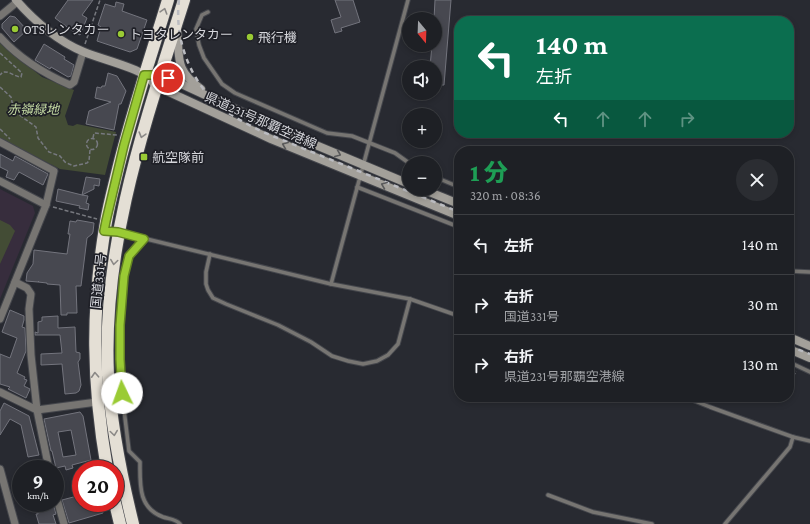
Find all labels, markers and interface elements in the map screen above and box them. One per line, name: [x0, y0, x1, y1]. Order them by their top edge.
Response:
one-way arrow: [160, 8, 168, 15]
north arrow: [402, 12, 442, 52]
map controls: [402, 12, 442, 196]
place label: OTSレンタカー: [23, 22, 110, 37]
marker: OTSレンタカー: [10, 24, 20, 34]
place label: トヨタレンタカー: [129, 27, 233, 42]
marker: トヨタレンタカー: [116, 29, 126, 39]
text: 140 m: [536, 29, 608, 60]
place label: 飛行機: [258, 30, 297, 45]
marker: 飛行機: [245, 32, 255, 42]
icon: left: [470, 32, 522, 84]
button: sound: [402, 60, 442, 100]
pin: [151, 61, 185, 95]
icon: arrive: [157, 67, 179, 89]
text: 左折: [536, 67, 572, 87]
street label: 県道231号那覇空港線: [203, 89, 319, 152]
park label: 赤嶺緑地: [7, 102, 61, 117]
button: +: [402, 108, 442, 148]
icon: left: [550, 108, 572, 130]
icon: ahead: [592, 108, 614, 130]
icon: ahead: [634, 108, 656, 130]
icon: right: [676, 108, 698, 130]
one-way arrow: [138, 131, 147, 138]
one-way arrow: [281, 142, 289, 150]
one-way arrow: [333, 149, 341, 157]
place label: 航空隊前: [152, 150, 204, 165]
marker: 航空隊前: [139, 152, 149, 162]
button: −: [402, 156, 442, 196]
text: 1 分: [470, 159, 508, 186]
button: close: [736, 159, 778, 201]
one-way arrow: [380, 182, 387, 190]
text: 320 m · 08:36: [470, 188, 541, 203]
icon: left: [470, 234, 492, 256]
text: 140 m: [742, 237, 778, 253]
text: 左折: [504, 238, 534, 254]
street label: 国道331号: [88, 253, 109, 309]
one-way arrow: [110, 259, 119, 265]
text: 右折: [504, 289, 534, 305]
icon: right: [470, 294, 492, 316]
text: 30 m: [748, 297, 778, 313]
text: 国道331号: [504, 309, 560, 324]
text: 右折: [504, 349, 534, 365]
icon: right: [470, 354, 492, 376]
text: 130 m: [743, 357, 778, 373]
text: 県道231号那覇空港線: [504, 369, 625, 384]
one-way arrow: [91, 372, 99, 378]
position arrow: [101, 372, 143, 414]
one-way arrow: [109, 430, 118, 436]
speed limit sign: 20: [72, 460, 124, 512]
text: 9: [33, 470, 43, 492]
text: km/h: [27, 490, 49, 501]

